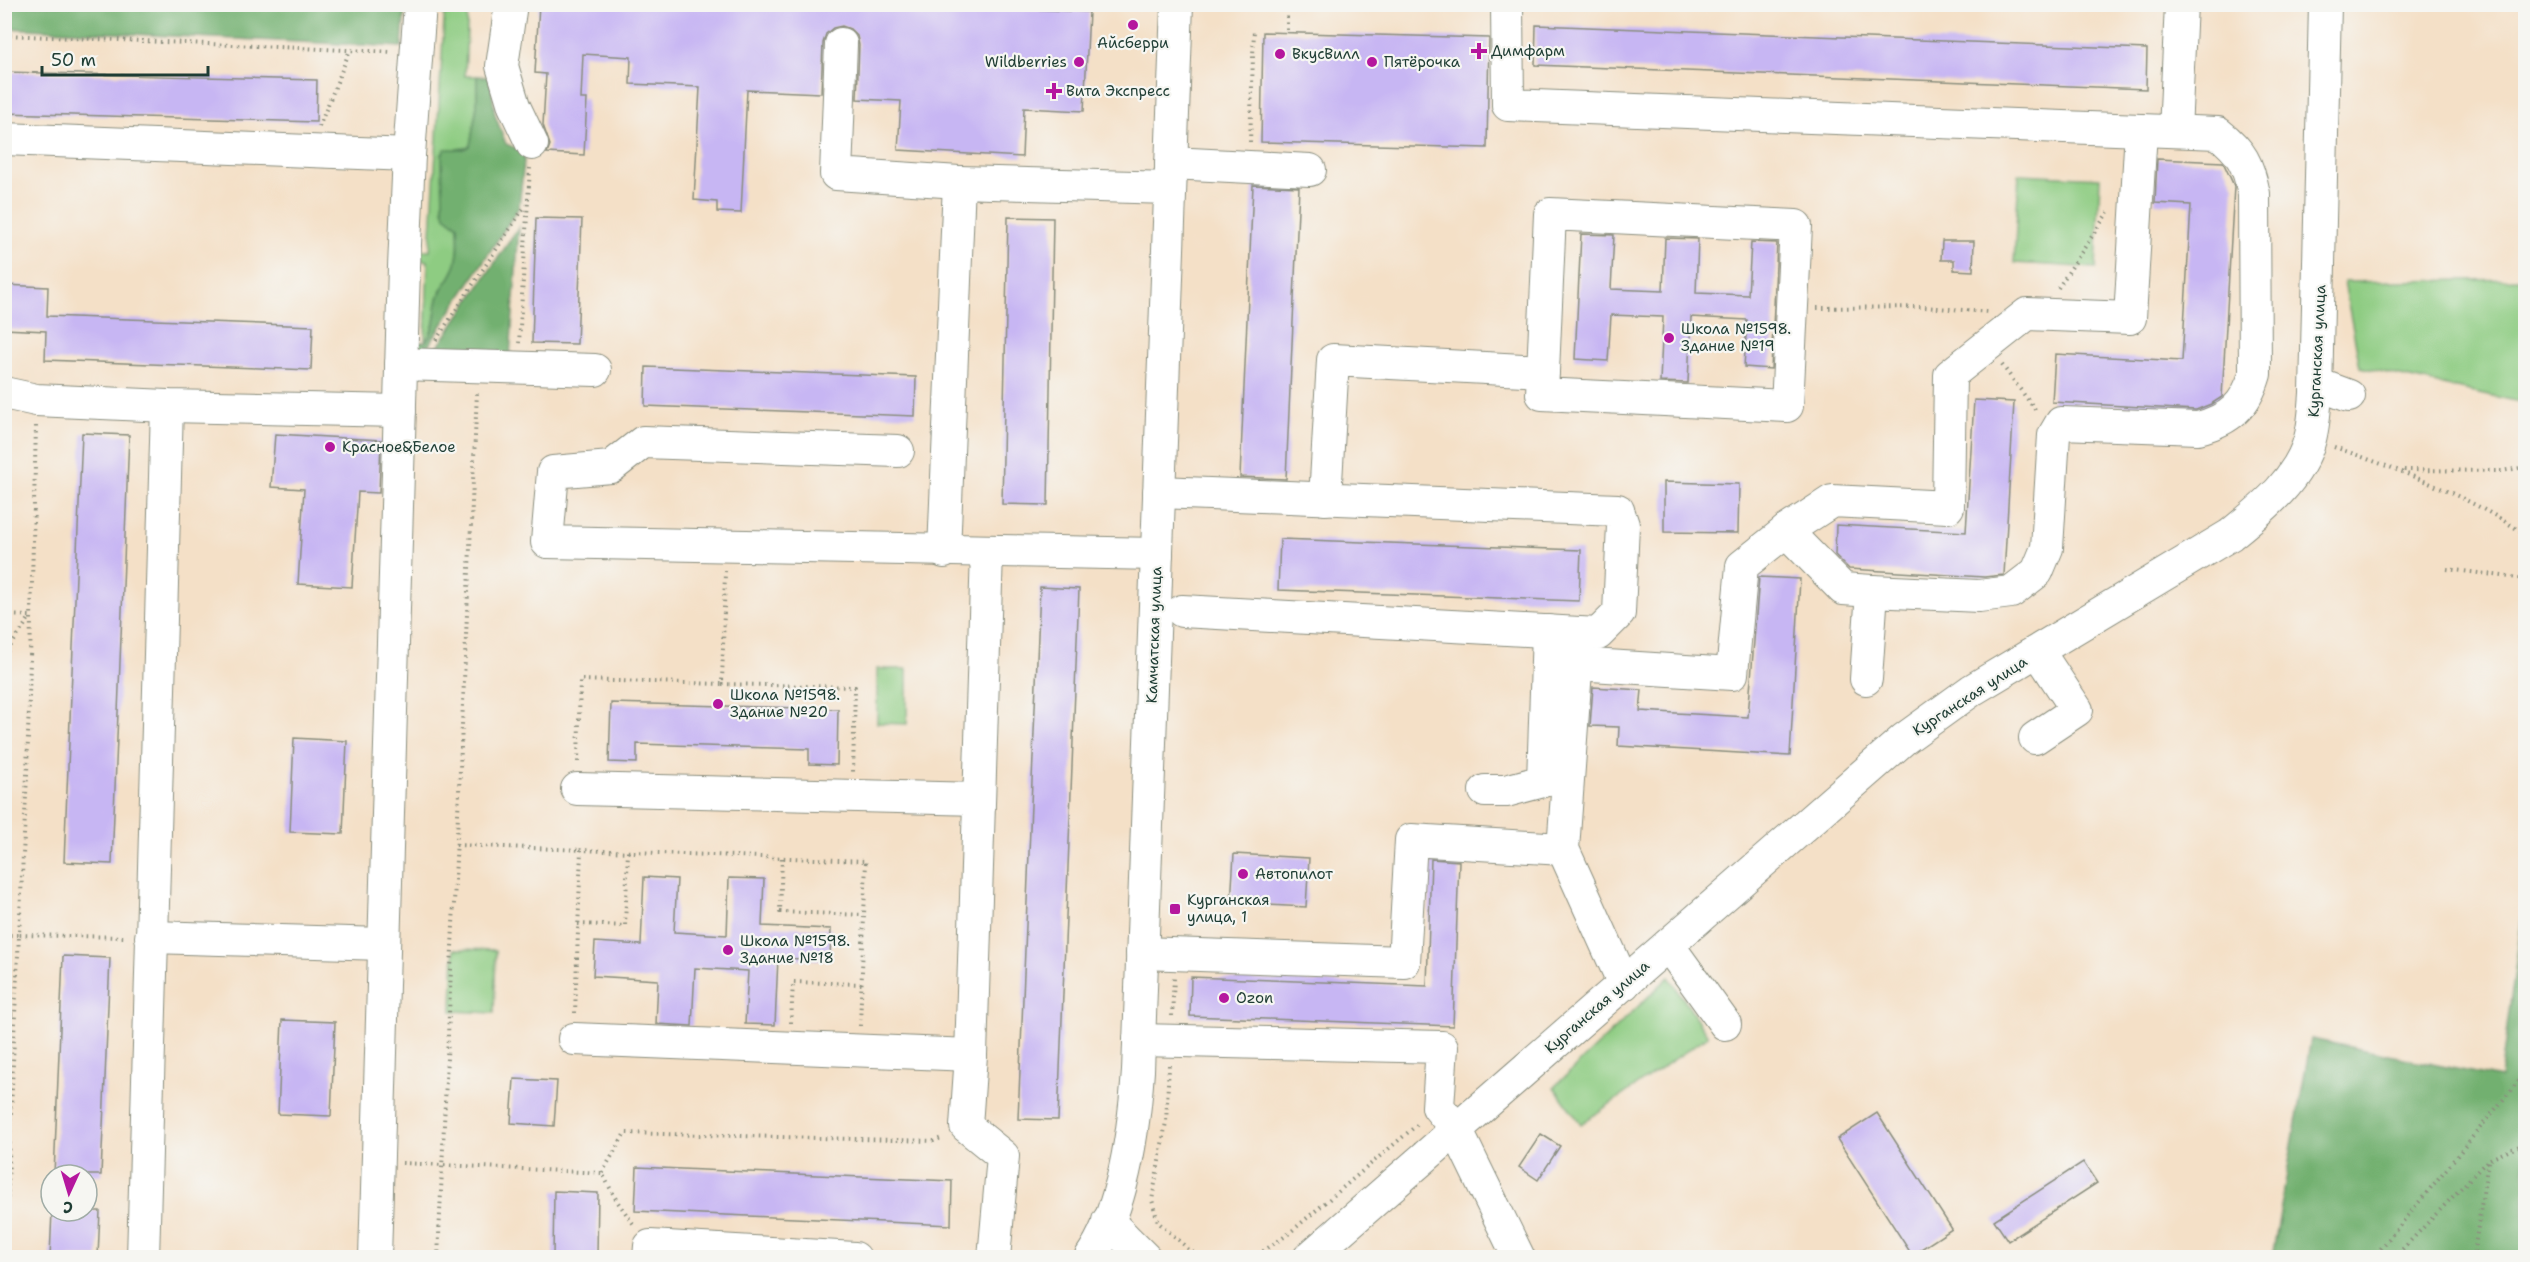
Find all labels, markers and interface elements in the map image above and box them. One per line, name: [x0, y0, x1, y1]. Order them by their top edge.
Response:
marker: Айсберри: [1126, 18, 1140, 32]
place label: Айсберри: [1097, 33, 1169, 53]
scale bar: [42, 39, 208, 77]
place label: Димфарм: [1491, 41, 1565, 61]
place label: ВкусВилл: [1292, 44, 1360, 64]
marker: Димфарм: [1472, 44, 1486, 58]
marker: ВкусВилл: [1273, 47, 1287, 61]
text: 50 m: [51, 48, 96, 72]
place label: Wildberries: [985, 52, 1067, 72]
place label: Пятёрочка: [1384, 52, 1461, 72]
marker: Wildberries: [1072, 55, 1086, 69]
marker: Пятёрочка: [1365, 55, 1379, 69]
place label: Вита Экспресс: [1066, 81, 1170, 101]
marker: Вита Экспресс: [1047, 84, 1061, 98]
street label: Курганская улица: [2304, 283, 2330, 418]
place label: Школа №1598. Здание №19: [1681, 319, 1791, 356]
marker: Школа №1598. Здание №19: [1662, 331, 1676, 345]
place label: Красное&Белое: [342, 437, 456, 457]
marker: Красное&Белое: [323, 440, 337, 454]
street label: Камчатская улица: [1142, 566, 1166, 704]
street label: Курганская улица: [1909, 651, 2032, 741]
place label: Школа №1598. Здание №20: [730, 685, 840, 722]
marker: Школа №1598. Здание №20: [711, 697, 725, 711]
place label: Автопилот: [1255, 864, 1333, 884]
marker: Автопилот: [1236, 867, 1250, 881]
place label: Курганская улица, 1: [1187, 890, 1270, 927]
marker: Курганская улица, 1: [1168, 902, 1182, 916]
place label: Школа №1598. Здание №18: [740, 931, 850, 968]
marker: Школа №1598. Здание №18: [721, 943, 735, 957]
street label: Курганская улица: [1540, 955, 1654, 1058]
place label: Ozon: [1236, 988, 1273, 1008]
marker: Ozon: [1217, 991, 1231, 1005]
north arrow: [39, 1163, 99, 1223]
text: С: [62, 1197, 74, 1218]

